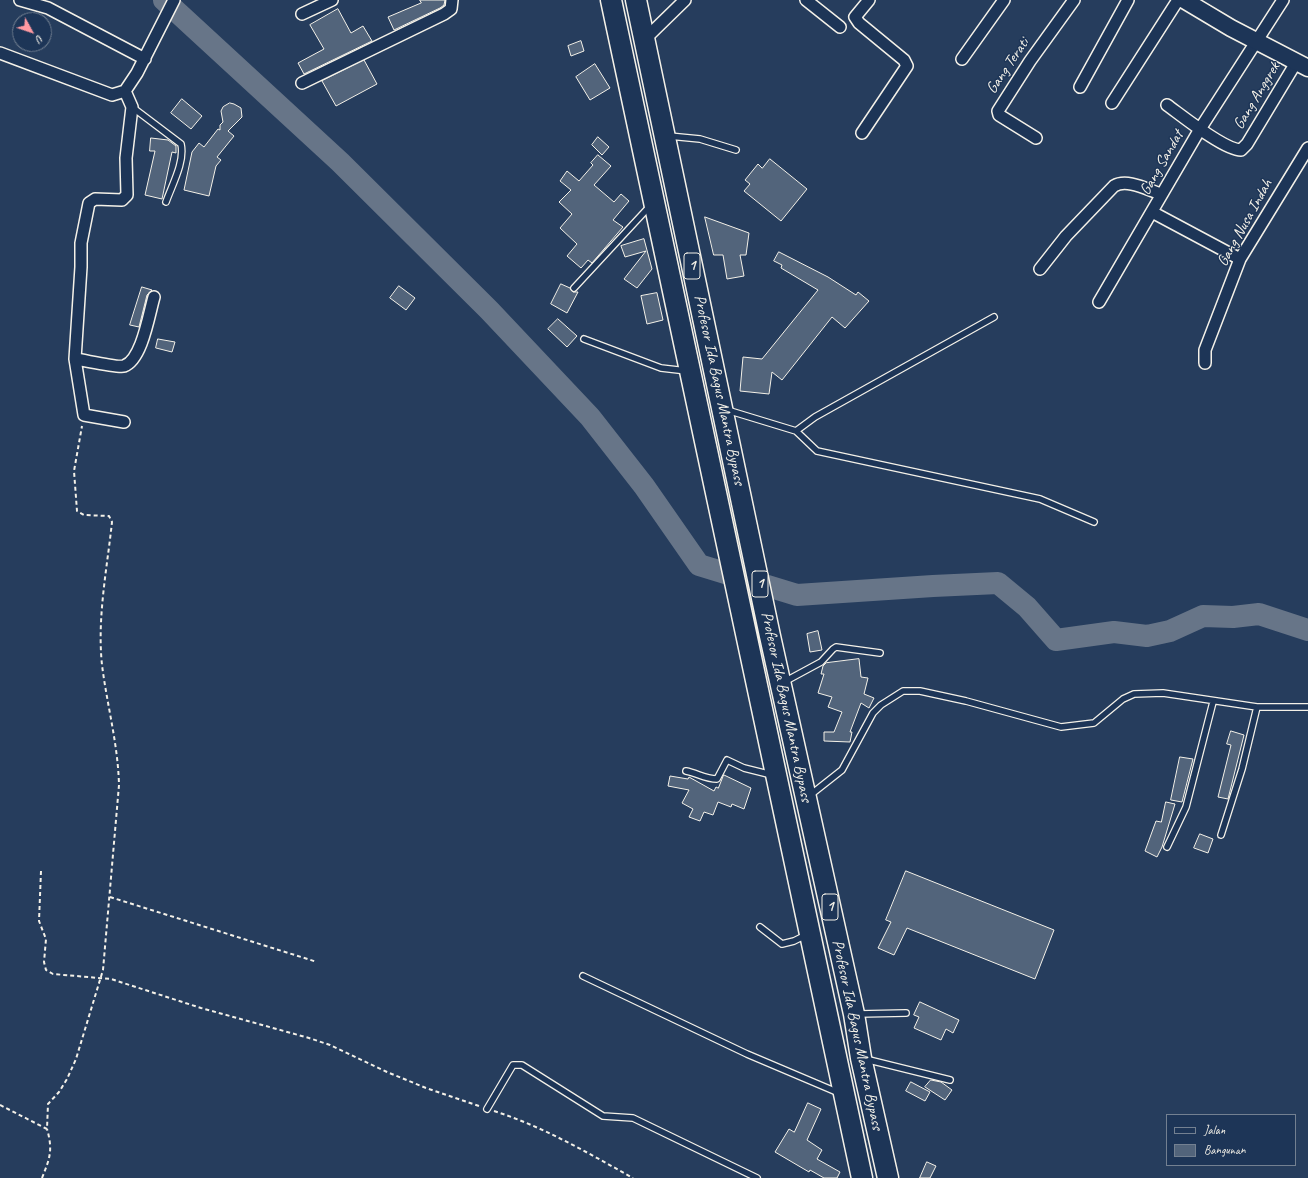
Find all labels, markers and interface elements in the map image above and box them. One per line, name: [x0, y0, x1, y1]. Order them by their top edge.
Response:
north arrow: [12, 12, 52, 52]
text: U: [33, 33, 47, 46]
street label: Gang Terati: [982, 34, 1034, 98]
street label: Gang Anggrek: [1230, 59, 1284, 133]
street label: Gang Sandat: [1136, 127, 1188, 199]
street label: Gang Nusa Indah: [1213, 176, 1277, 270]
road number: 1: [684, 253, 700, 279]
street label: Profesor Ida Bagus Mantra Bypass: [689, 293, 749, 487]
road number: 1: [752, 571, 768, 597]
street label: Profesor Ida Bagus Mantra Bypass: [756, 610, 816, 804]
road number: 1: [822, 894, 838, 920]
street label: Profesor Ida Bagus Mantra Bypass: [827, 938, 887, 1132]
legend: [1166, 1114, 1296, 1166]
text: Jalan: [1204, 1122, 1225, 1138]
text: Bangunan: [1204, 1142, 1245, 1158]

